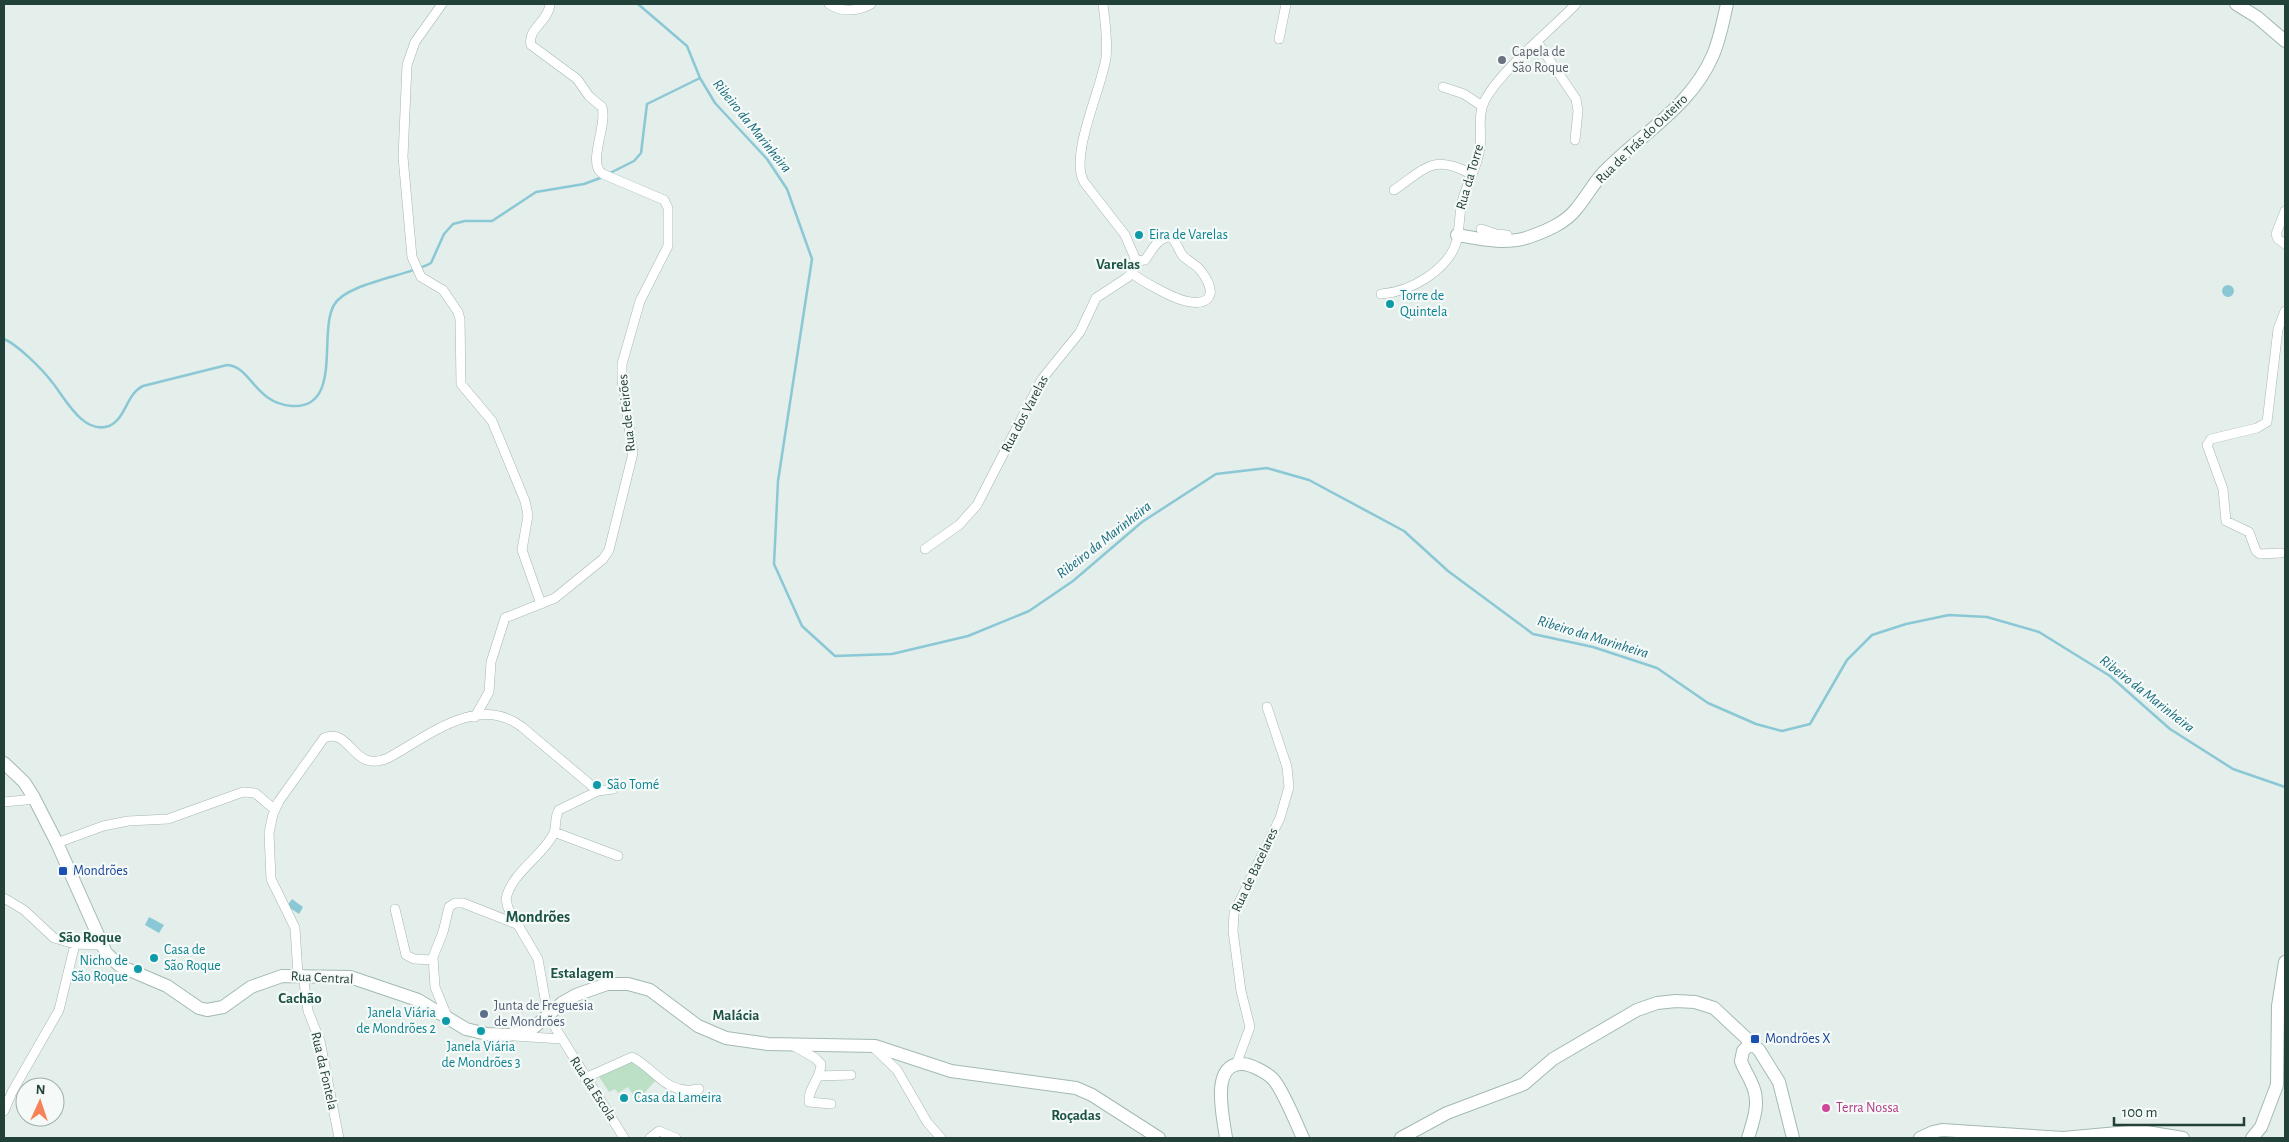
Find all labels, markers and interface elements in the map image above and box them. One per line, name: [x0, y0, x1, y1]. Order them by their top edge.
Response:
place label: Capela de São Roque: [1512, 45, 1569, 75]
marker: Capela de São Roque: [1496, 54, 1508, 66]
water label: Ribeiro da Marinheira: [710, 76, 794, 176]
street label: Rua de Trás do Outeiro: [1593, 92, 1691, 186]
street label: Rua da Torre: [1454, 143, 1486, 211]
place label: Eira de Varelas: [1149, 228, 1228, 242]
marker: Eira de Varelas: [1133, 229, 1145, 241]
district label: Varelas: [1096, 257, 1140, 272]
place label: Torre de Quintela: [1400, 289, 1448, 319]
marker: Torre de Quintela: [1384, 298, 1396, 310]
street label: Rua dos Varelas: [999, 373, 1051, 455]
street label: Rua de Feirões: [616, 374, 638, 452]
water label: Ribeiro da Marinheira: [1054, 499, 1154, 581]
water label: Ribeiro da Marinheira: [1536, 613, 1650, 661]
water label: Ribeiro da Marinheira: [2097, 653, 2197, 735]
place label: São Tomé: [607, 778, 659, 792]
marker: São Tomé: [591, 779, 603, 791]
street label: Rua de Bacelares: [1229, 826, 1281, 914]
place label: Mondrões: [73, 864, 128, 878]
marker: Mondrões: [57, 865, 69, 877]
district label: Mondrões: [506, 909, 570, 925]
district label: São Roque: [59, 930, 121, 945]
place label: Casa de São Roque: [164, 943, 221, 973]
marker: Casa de São Roque: [148, 952, 160, 964]
place label: Nicho de São Roque: [71, 954, 128, 984]
marker: Nicho de São Roque: [132, 963, 144, 975]
district label: Estalagem: [550, 966, 614, 981]
street label: Rua Central: [290, 969, 354, 987]
district label: Cachão: [278, 991, 322, 1006]
place label: Junta de Freguesia de Mondrões: [494, 999, 594, 1029]
place label: Janela Viária de Mondrões 2: [356, 1006, 437, 1036]
marker: Junta de Freguesia de Mondrões: [478, 1008, 490, 1020]
district label: Malácia: [712, 1008, 760, 1023]
marker: Janela Viária de Mondrões 2: [440, 1015, 452, 1027]
marker: Janela Viária de Mondrões 3: [475, 1025, 487, 1037]
street label: Rua da Fontela: [308, 1031, 340, 1112]
place label: Mondrões X: [1765, 1032, 1831, 1046]
marker: Mondrões X: [1749, 1033, 1761, 1045]
place label: Janela Viária de Mondrões 3: [441, 1040, 521, 1070]
street label: Rua da Escola: [567, 1054, 619, 1124]
north arrow: [15, 1077, 65, 1127]
text: N: [35, 1083, 46, 1097]
place label: Casa da Lameira: [634, 1091, 722, 1105]
marker: Casa da Lameira: [618, 1092, 630, 1104]
scale bar: [2114, 1094, 2244, 1126]
place label: Terra Nossa: [1836, 1101, 1900, 1115]
marker: Terra Nossa: [1820, 1102, 1832, 1114]
text: 100 m: [2122, 1105, 2157, 1120]
district label: Roçadas: [1051, 1108, 1101, 1123]

